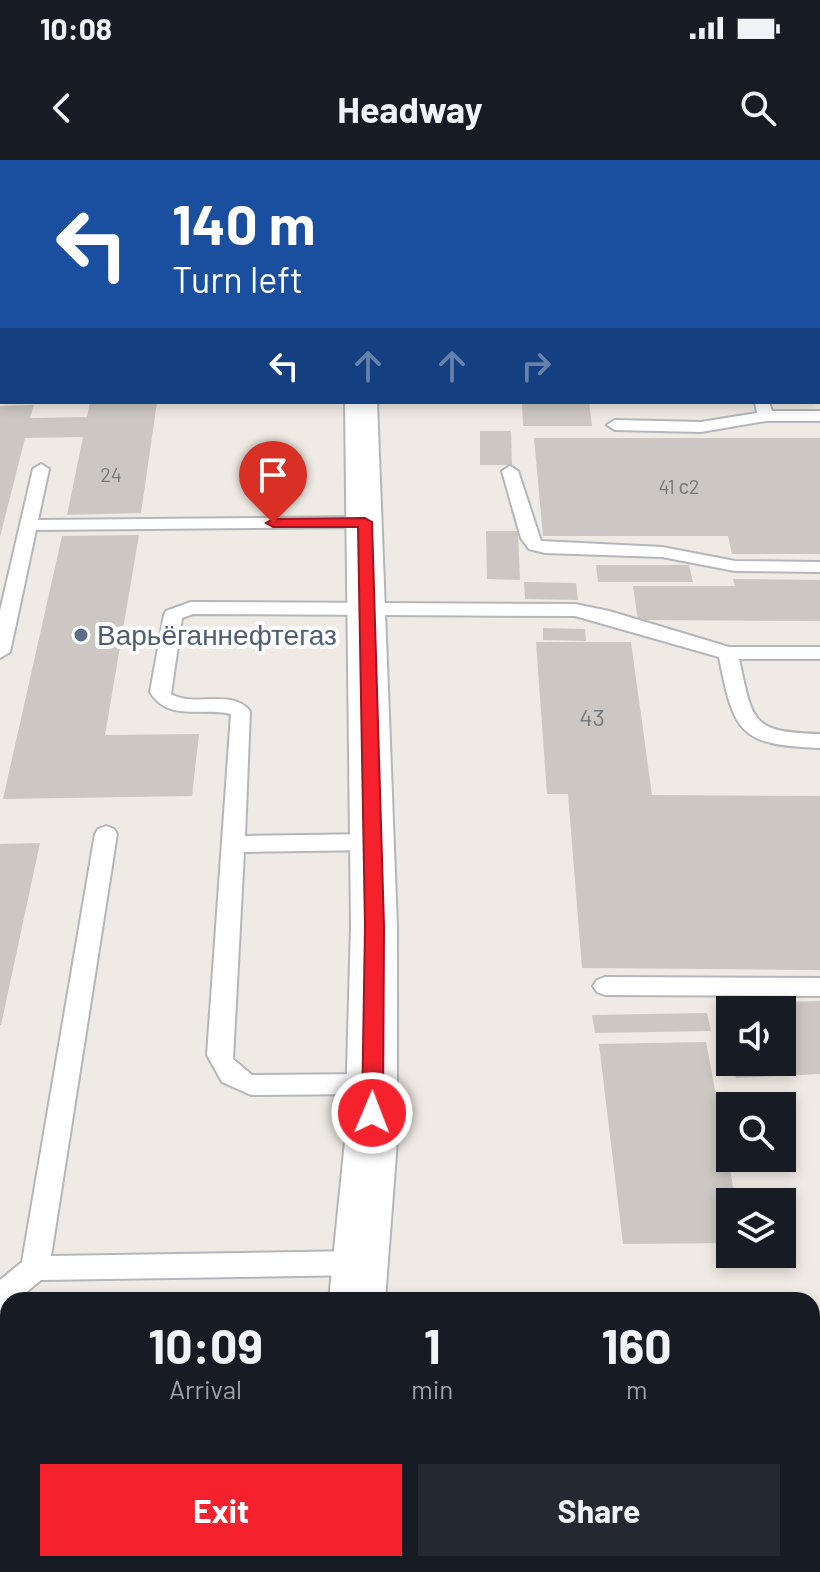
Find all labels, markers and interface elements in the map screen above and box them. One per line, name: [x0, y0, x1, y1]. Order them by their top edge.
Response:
text: 10:08: [40, 10, 112, 46]
icon: back: [40, 86, 84, 130]
icon: search: [736, 86, 780, 130]
text: Headway: [337, 87, 483, 130]
text: 140 m: [172, 189, 316, 256]
icon: left: [40, 192, 144, 296]
text: Turn left: [172, 257, 303, 300]
icon: left: [262, 344, 306, 388]
icon: ahead: [346, 344, 390, 388]
icon: ahead: [430, 344, 474, 388]
icon: right: [514, 344, 558, 388]
pin: [239, 441, 307, 523]
icon: arrive: [251, 453, 295, 497]
house number: 24: [100, 462, 122, 486]
house number: 41 с2: [659, 474, 699, 498]
place label: Варьёганнефтегаз: [97, 617, 337, 651]
marker: Варьёганнефтегаз: [72, 626, 90, 644]
house number: 43: [579, 702, 605, 731]
map controls: [716, 996, 796, 1268]
button: sound: [716, 996, 796, 1076]
position arrow: [330, 1071, 414, 1155]
button: search: [716, 1092, 796, 1172]
button: layers: [716, 1188, 796, 1268]
text: 10:09: [148, 1316, 263, 1374]
text: 1: [424, 1316, 441, 1374]
text: 160: [602, 1316, 672, 1374]
text: Arrival: [169, 1373, 242, 1404]
text: min: [411, 1373, 453, 1404]
text: m: [626, 1373, 647, 1404]
button: Exit: [40, 1464, 402, 1556]
button: Share: [418, 1464, 780, 1556]

